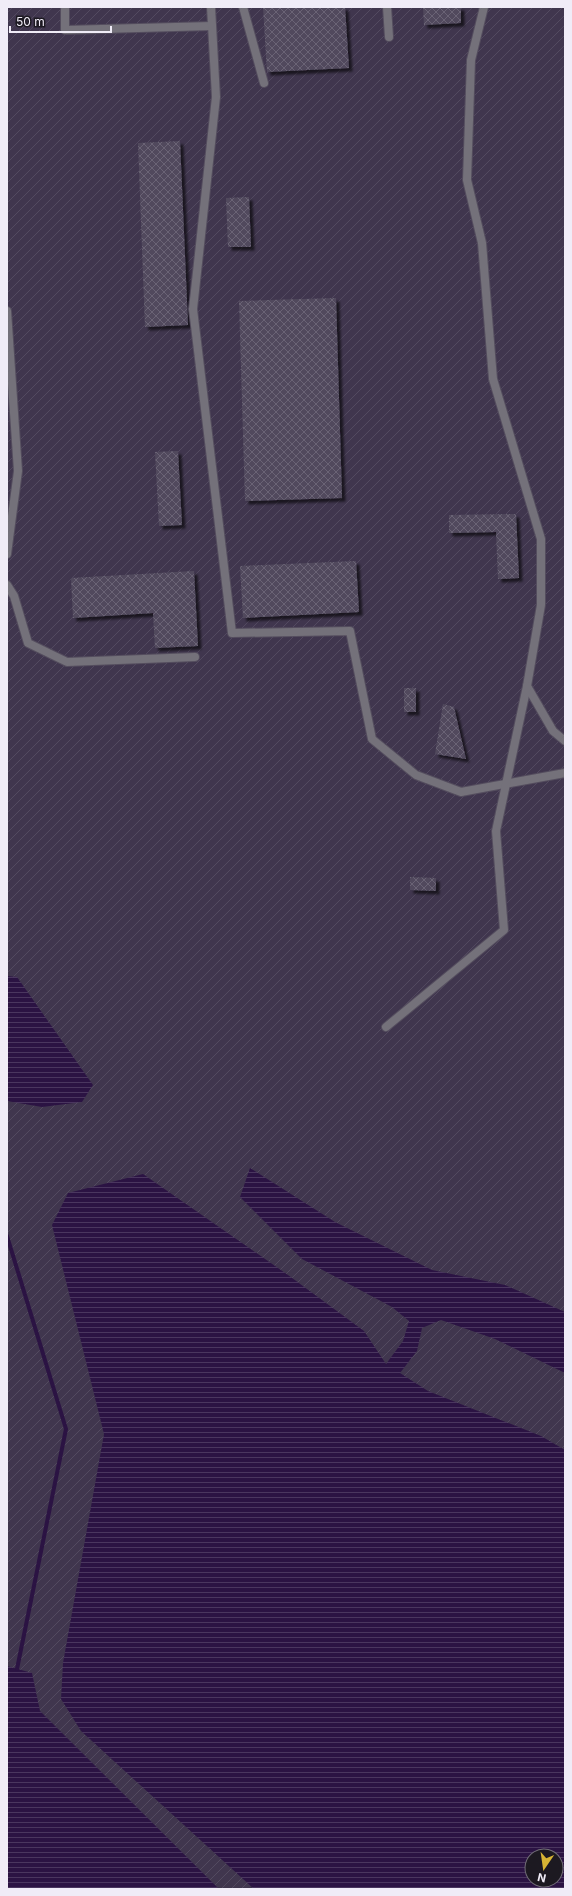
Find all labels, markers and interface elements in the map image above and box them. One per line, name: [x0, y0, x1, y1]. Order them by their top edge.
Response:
scale bar: [10, 8, 111, 34]
text: 50 m: [16, 14, 45, 29]
north arrow: [524, 1848, 564, 1888]
text: N: [536, 1870, 547, 1886]

